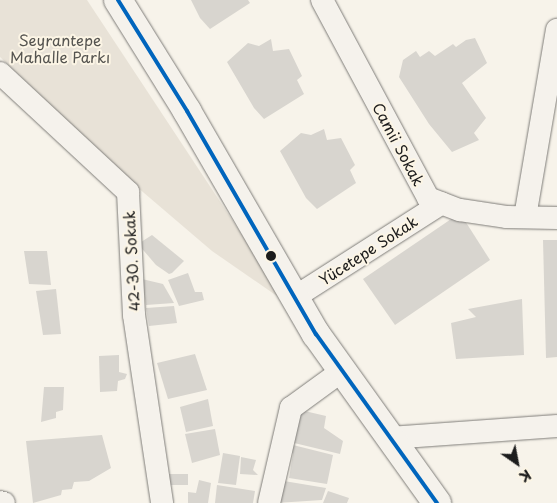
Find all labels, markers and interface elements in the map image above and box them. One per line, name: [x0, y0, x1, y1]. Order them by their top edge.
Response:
park label: Seyrantepe Mahalle Parkı: [10, 30, 110, 65]
street label: Camii Sokak: [369, 99, 429, 189]
street label: 42-30. Sokak: [119, 210, 143, 312]
street label: Yücetepe Sokak: [316, 212, 420, 288]
unlabelled marker: [266, 251, 276, 261]
north arrow: [492, 438, 542, 488]
text: K: [515, 464, 535, 488]

